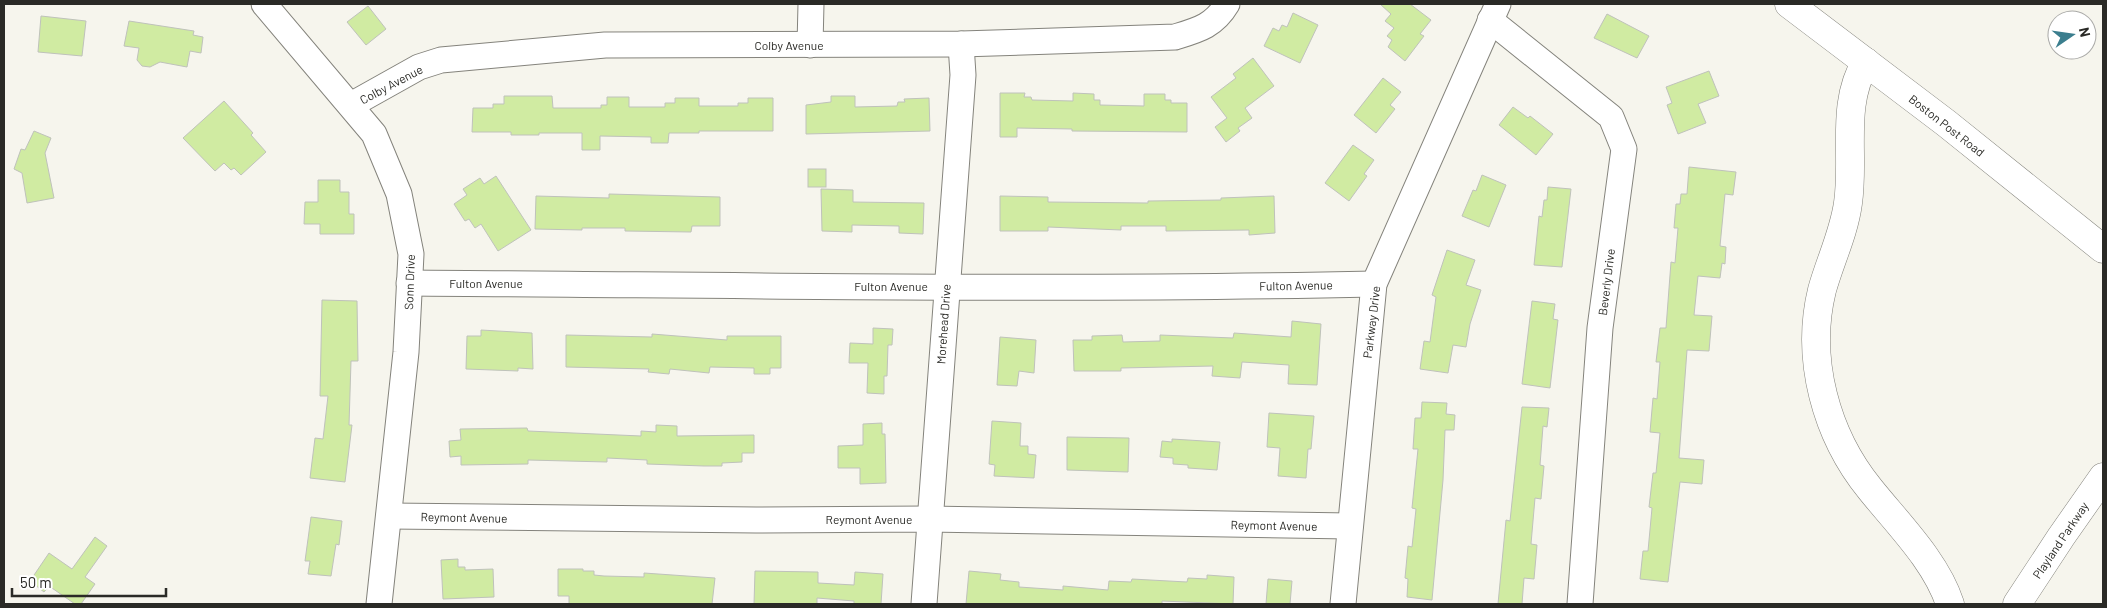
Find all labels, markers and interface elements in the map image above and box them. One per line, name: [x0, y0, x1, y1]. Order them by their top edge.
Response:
north arrow: [2047, 10, 2097, 60]
text: N: [2076, 26, 2094, 38]
street label: Colby Avenue: [754, 38, 824, 52]
street label: Colby Avenue: [357, 62, 425, 106]
street label: Boston Post Road: [1906, 91, 1988, 159]
street label: Beverly Drive: [1595, 248, 1617, 316]
street label: Sonn Drive: [401, 254, 417, 310]
street label: Fulton Avenue: [449, 276, 523, 290]
street label: Fulton Avenue: [1259, 277, 1333, 293]
street label: Fulton Avenue: [854, 279, 928, 293]
street label: Morehead Drive: [933, 283, 953, 365]
street label: Parkway Drive: [1360, 285, 1382, 359]
street label: Playland Parkway: [2029, 499, 2091, 581]
street label: Reymont Avenue: [420, 509, 508, 525]
street label: Reymont Avenue: [826, 512, 912, 526]
street label: Reymont Avenue: [1230, 517, 1318, 533]
scale bar: [12, 566, 166, 598]
text: 50 m: [20, 573, 52, 591]

